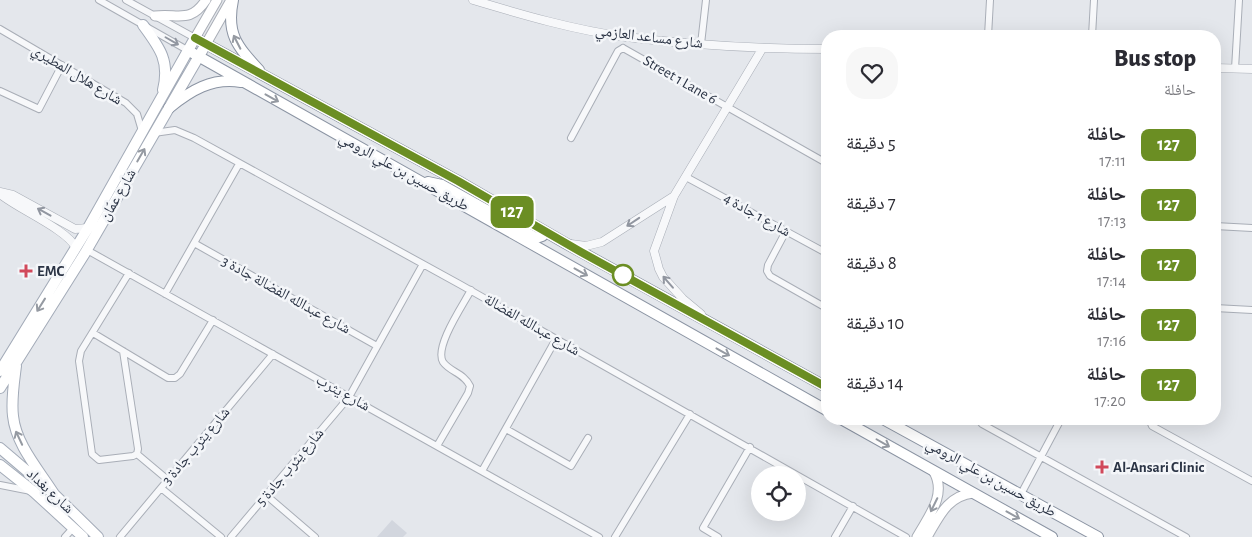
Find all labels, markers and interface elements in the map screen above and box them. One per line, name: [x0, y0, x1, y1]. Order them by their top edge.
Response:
street label: شارع مساعد العازمي: [594, 23, 704, 55]
one-way arrow: [232, 35, 242, 50]
one-way arrow: [164, 37, 178, 47]
street label: شارع هلال المطيري: [27, 42, 125, 111]
button: heart: [846, 47, 898, 99]
text: Bus stop: [1114, 47, 1196, 71]
street label: Street 1 Lane 6: [640, 53, 720, 107]
text: حافلة: [1164, 82, 1196, 98]
one-way arrow: [264, 93, 279, 103]
text: حافلة: [1087, 125, 1126, 144]
street label: طريق حسين بن علي الرومي: [335, 130, 471, 217]
text: 5 دقيقة: [846, 134, 896, 153]
text: 127: [1157, 136, 1180, 154]
one-way arrow: [136, 149, 146, 163]
text: 17:11: [1099, 153, 1126, 169]
street label: شارع عمّان: [97, 166, 141, 225]
text: حافلة: [1087, 185, 1126, 204]
street label: شارع 1 جادة 4: [720, 190, 793, 241]
text: 7 دقيقة: [846, 194, 896, 213]
line badge: 127: [483, 196, 541, 228]
text: 127: [1157, 196, 1180, 214]
text: 127: [501, 203, 523, 221]
one-way arrow: [37, 207, 51, 217]
text: 17:13: [1098, 213, 1126, 229]
one-way arrow: [626, 217, 640, 227]
text: حافلة: [1087, 245, 1126, 264]
street label: شارع عبدالله الفضالة جادة 3: [218, 253, 353, 338]
text: 8 دقيقة: [846, 254, 897, 273]
text: 127: [1157, 256, 1180, 274]
marker: EMC: [19, 264, 33, 278]
place label: EMC: [37, 264, 65, 279]
unlabelled marker: [612, 264, 634, 286]
one-way arrow: [574, 267, 589, 277]
text: 17:14: [1097, 273, 1126, 289]
one-way arrow: [662, 275, 673, 288]
street label: شارع عبدالله الفضالة: [481, 292, 583, 360]
one-way arrow: [35, 297, 45, 311]
text: حافلة: [1087, 305, 1126, 324]
text: 10 دقيقة: [846, 314, 904, 333]
text: 127: [1157, 316, 1180, 334]
text: 17:16: [1097, 333, 1126, 349]
one-way arrow: [715, 347, 730, 357]
text: حافلة: [1087, 365, 1126, 384]
street label: شارع يثرب: [313, 372, 373, 416]
text: 14 دقيقة: [846, 374, 903, 393]
text: 127: [1157, 376, 1180, 394]
text: 17:20: [1094, 393, 1126, 409]
street label: شارع يثرب جادة 3: [159, 404, 234, 489]
street label: شارع يثرب جادة 5: [253, 425, 328, 510]
one-way arrow: [14, 431, 24, 446]
street label: طريق حسين بن علي الرومي: [922, 436, 1058, 523]
one-way arrow: [876, 438, 890, 448]
marker: Al-Ansari Clinic: [1095, 460, 1109, 474]
place label: Al-Ansari Clinic: [1113, 460, 1205, 475]
street label: شارع بغداد: [22, 466, 76, 518]
map controls: [751, 466, 806, 521]
button: locate: [751, 466, 806, 521]
one-way arrow: [929, 498, 939, 513]
one-way arrow: [1005, 510, 1020, 520]

